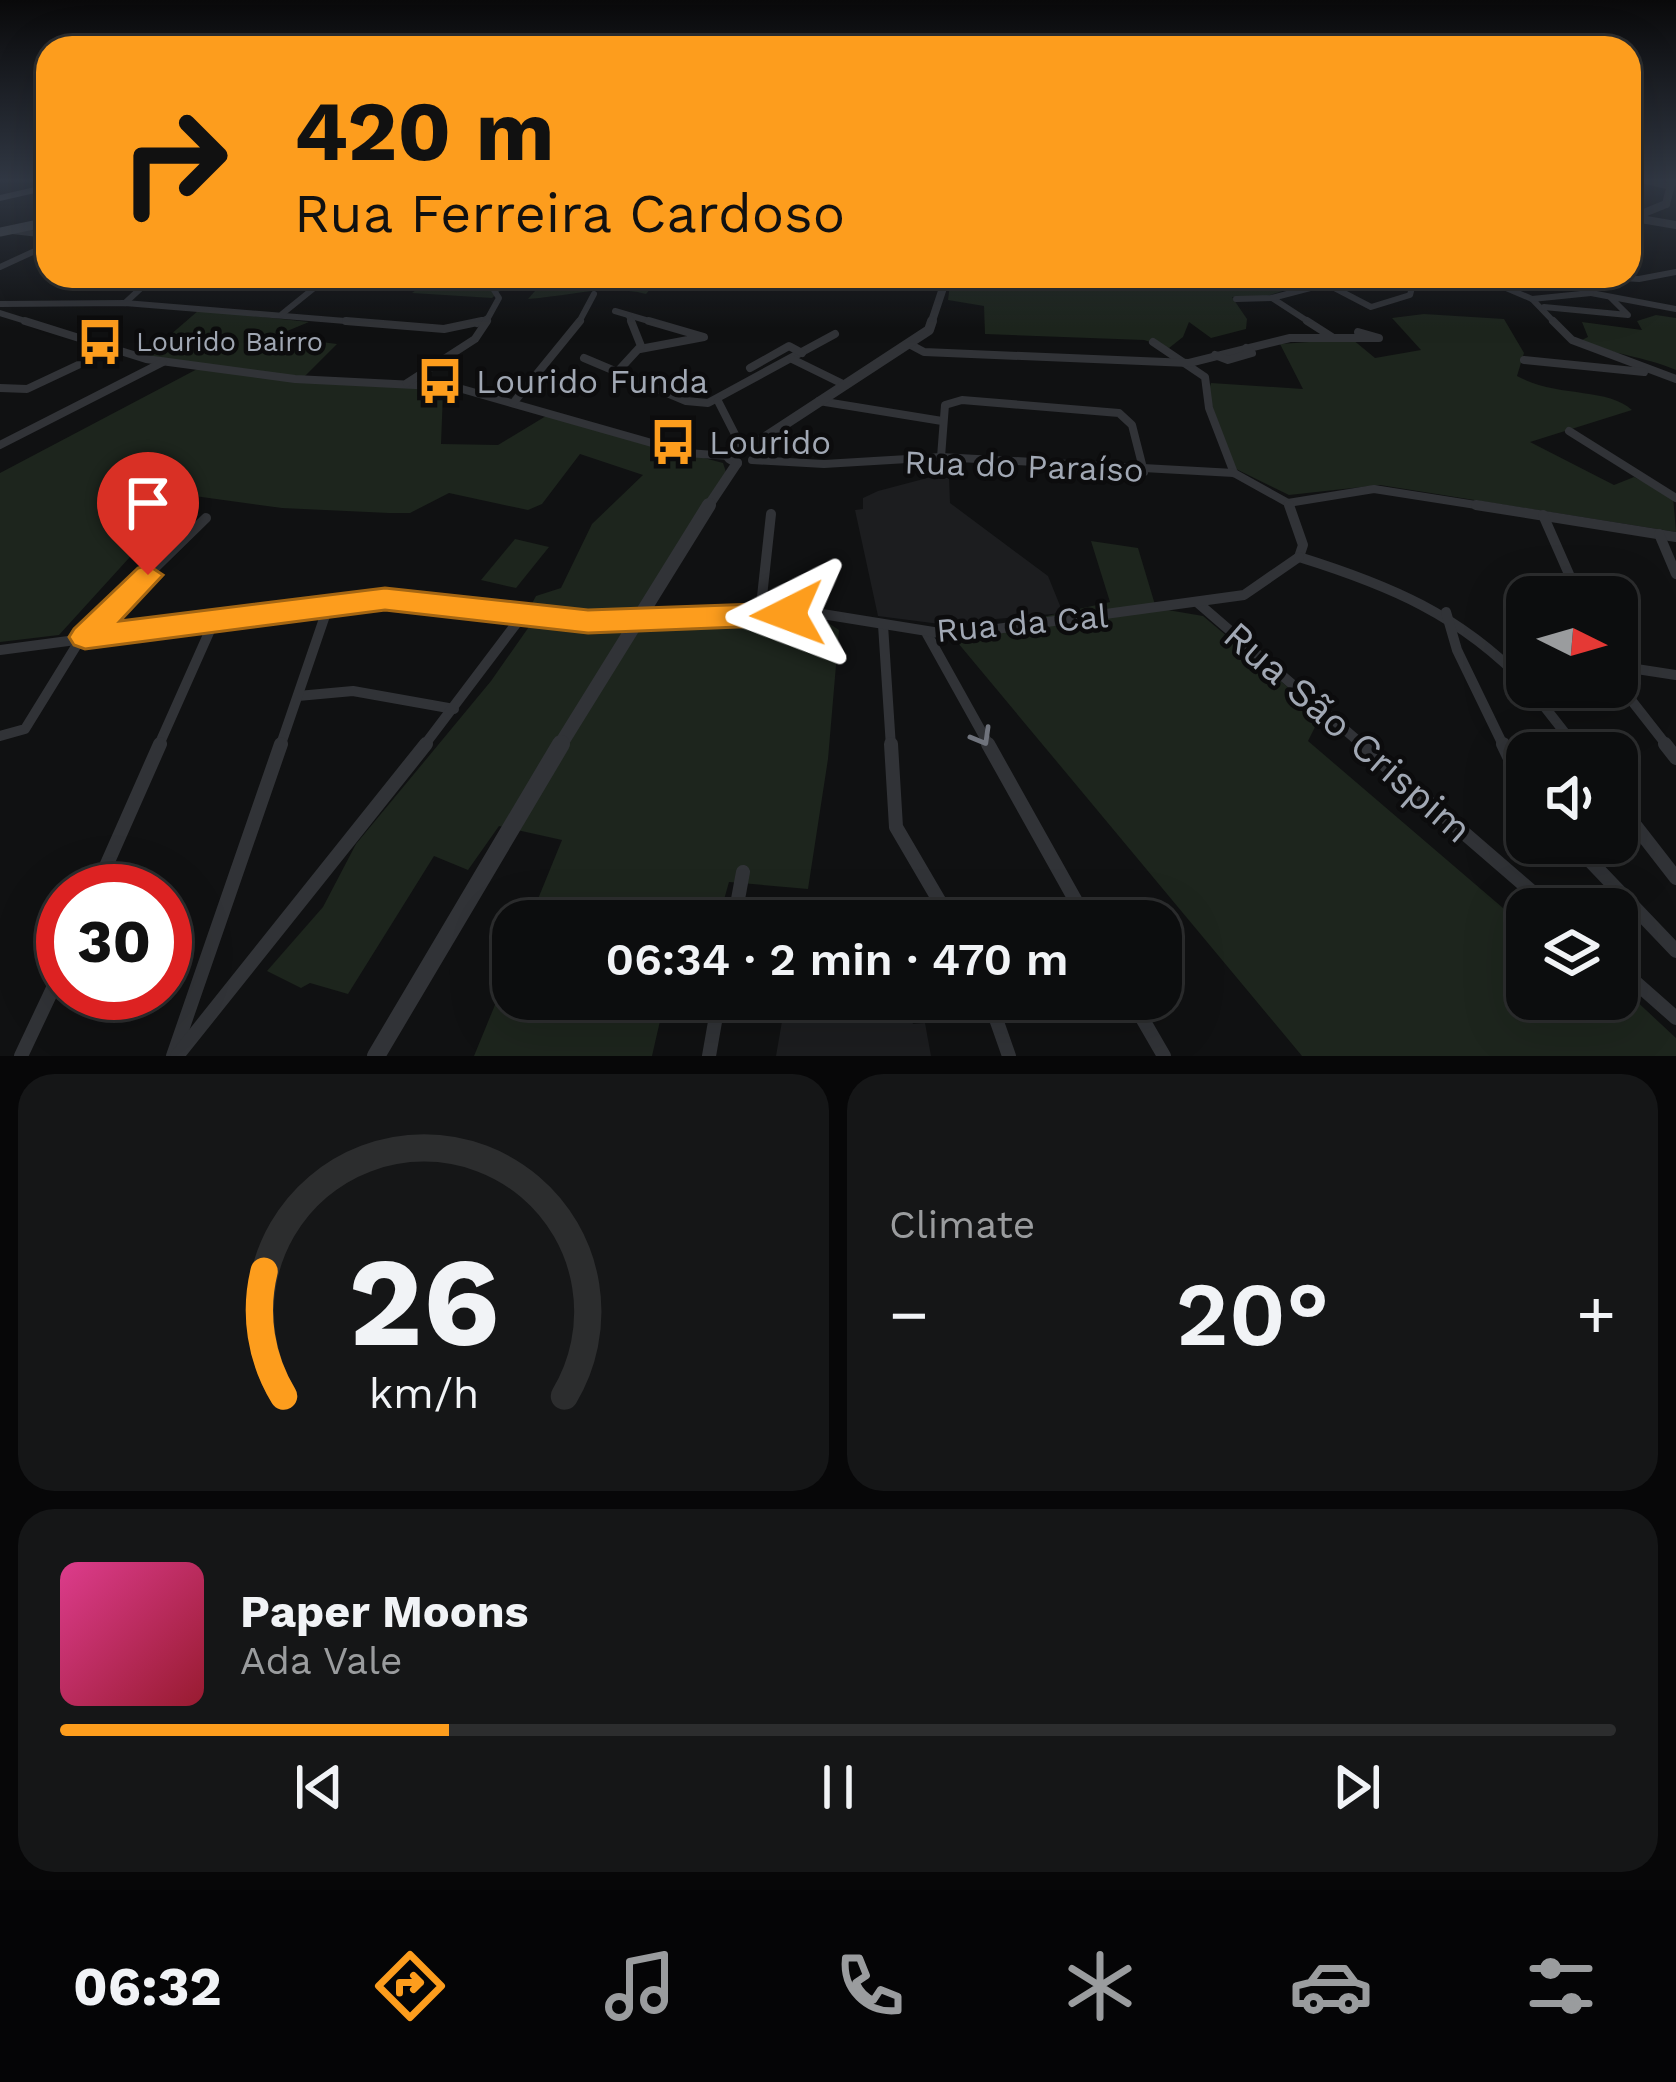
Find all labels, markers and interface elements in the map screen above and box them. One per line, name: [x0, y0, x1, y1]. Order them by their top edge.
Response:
text: 420 m: [294, 82, 554, 180]
icon: right: [96, 84, 252, 240]
text: Rua Ferreira Cardoso: [294, 182, 845, 245]
bus stop icon: Lourido Bairro: [75, 317, 125, 367]
place label: Lourido Bairro: [136, 326, 323, 358]
bus stop icon: Lourido Funda: [415, 356, 465, 406]
place label: Lourido Funda: [476, 362, 708, 401]
bus stop icon: Lourido: [648, 417, 698, 467]
place label: Lourido: [709, 423, 831, 462]
street label: Rua do Paraíso: [904, 442, 1144, 490]
pin: [97, 452, 199, 575]
icon: arrive: [115, 470, 181, 536]
position arrow: [725, 551, 851, 677]
north arrow: [1506, 576, 1638, 708]
map controls: [1506, 576, 1638, 1020]
street label: Rua da Cal: [934, 596, 1110, 650]
street label: Rua São Crispim: [1215, 612, 1481, 852]
one-way arrow: [968, 724, 991, 745]
button: sound: [1506, 732, 1638, 864]
speed limit sign: 30: [36, 864, 192, 1020]
button: layers: [1506, 888, 1638, 1020]
text: 06:34 · 2 min · 470 m: [606, 933, 1068, 986]
text: Climate: [889, 1202, 1035, 1247]
text: 26: [348, 1229, 499, 1375]
text: 20°: [1176, 1261, 1329, 1367]
text: −: [889, 1276, 929, 1353]
text: +: [1576, 1276, 1616, 1353]
text: km/h: [368, 1367, 479, 1417]
text: Paper Moons: [240, 1585, 529, 1638]
text: Ada Vale: [240, 1638, 402, 1683]
icon: previous: [286, 1754, 352, 1820]
icon: pause: [805, 1754, 871, 1820]
icon: next: [1324, 1754, 1390, 1820]
icon: directions: [368, 1944, 452, 2028]
icon: music: [598, 1944, 682, 2028]
icon: phone: [828, 1944, 912, 2028]
icon: climate: [1058, 1944, 1142, 2028]
icon: car: [1289, 1944, 1373, 2028]
icon: filters: [1519, 1944, 1603, 2028]
text: 06:32: [73, 1955, 222, 2018]

